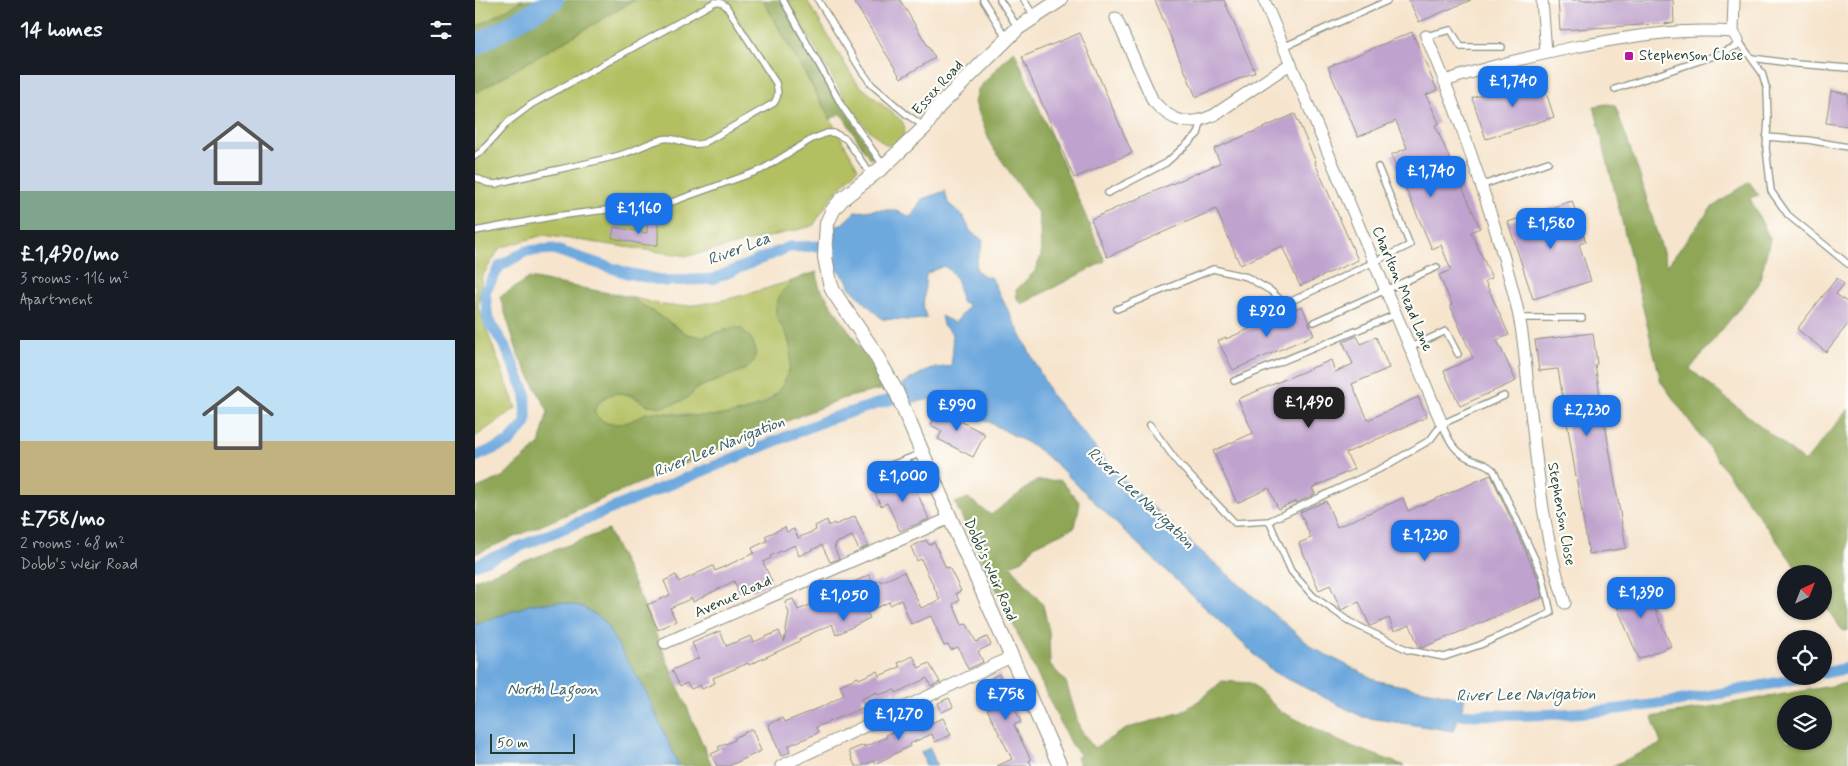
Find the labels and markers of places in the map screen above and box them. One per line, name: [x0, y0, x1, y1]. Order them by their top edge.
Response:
place label: Stephenson Close: [1639, 46, 1744, 66]
marker: Stephenson Close: [1623, 50, 1635, 62]
pin: £1,740: [1472, 66, 1554, 108]
pin: £1,740: [1390, 156, 1472, 198]
pin: £1,160: [598, 192, 680, 235]
pin: £1,580: [1510, 208, 1592, 250]
pin: £920: [1237, 296, 1297, 338]
pin: £1,490: [1268, 386, 1350, 429]
pin: £990: [927, 390, 987, 432]
pin: £2,230: [1546, 394, 1628, 437]
pin: £1,000: [862, 460, 944, 503]
pin: £1,230: [1384, 520, 1466, 562]
pin: £1,390: [1600, 576, 1682, 619]
pin: £1,050: [803, 580, 885, 622]
pin: £758: [976, 678, 1036, 721]
pin: £1,270: [858, 698, 940, 741]

